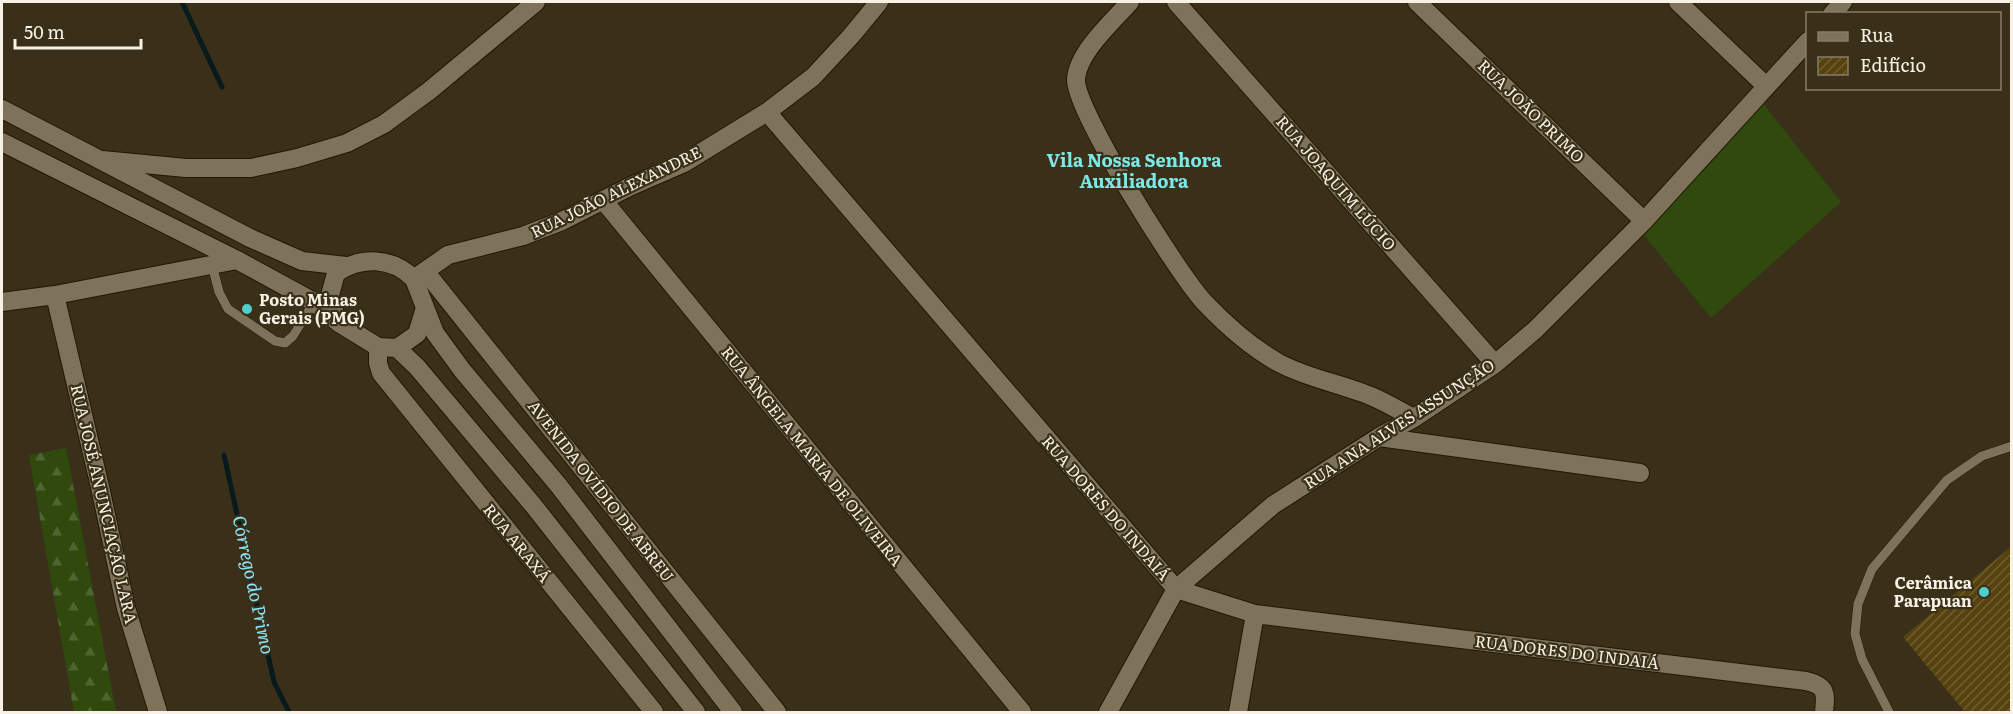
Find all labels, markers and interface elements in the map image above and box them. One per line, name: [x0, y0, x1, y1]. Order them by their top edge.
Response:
scale bar: [15, 12, 141, 50]
legend: [1806, 12, 2001, 90]
text: 50 m: [24, 18, 65, 45]
text: Rua: [1860, 21, 1894, 48]
text: Edifício: [1860, 51, 1926, 78]
street label: RUA JOÃO PRIMO: [1473, 53, 1590, 168]
street label: RUA JOAQUIM LÚCIO: [1271, 109, 1402, 255]
street label: RUA JOÃO ALEXANDRE: [526, 139, 705, 243]
district label: Vila Nossa Senhora Auxiliadora: [1046, 146, 1222, 194]
place label: Posto Minas Gerais (PMG): [259, 287, 365, 329]
marker: Posto Minas Gerais (PMG): [240, 302, 254, 316]
street label: RUA ÂNGELA MARIA DE OLIVEIRA: [716, 340, 909, 571]
street label: RUA ANA ALVES ASSUNÇÃO: [1298, 352, 1499, 494]
street label: RUA JOSÉ ANUNCIAÇÃO LARA: [66, 382, 144, 626]
street label: AVENIDA OVÍDIO DE ABREU: [523, 394, 680, 586]
street label: RUA DORES DO INDAIÁ: [1037, 430, 1177, 585]
street label: RUA ARAXÁ: [478, 498, 557, 587]
water label: Córrego do Primo: [227, 513, 282, 656]
place label: Cerâmica Parapuan: [1894, 570, 1973, 612]
marker: Cerâmica Parapuan: [1977, 585, 1991, 599]
street label: RUA DORES DO INDAIÁ: [1474, 628, 1661, 674]

